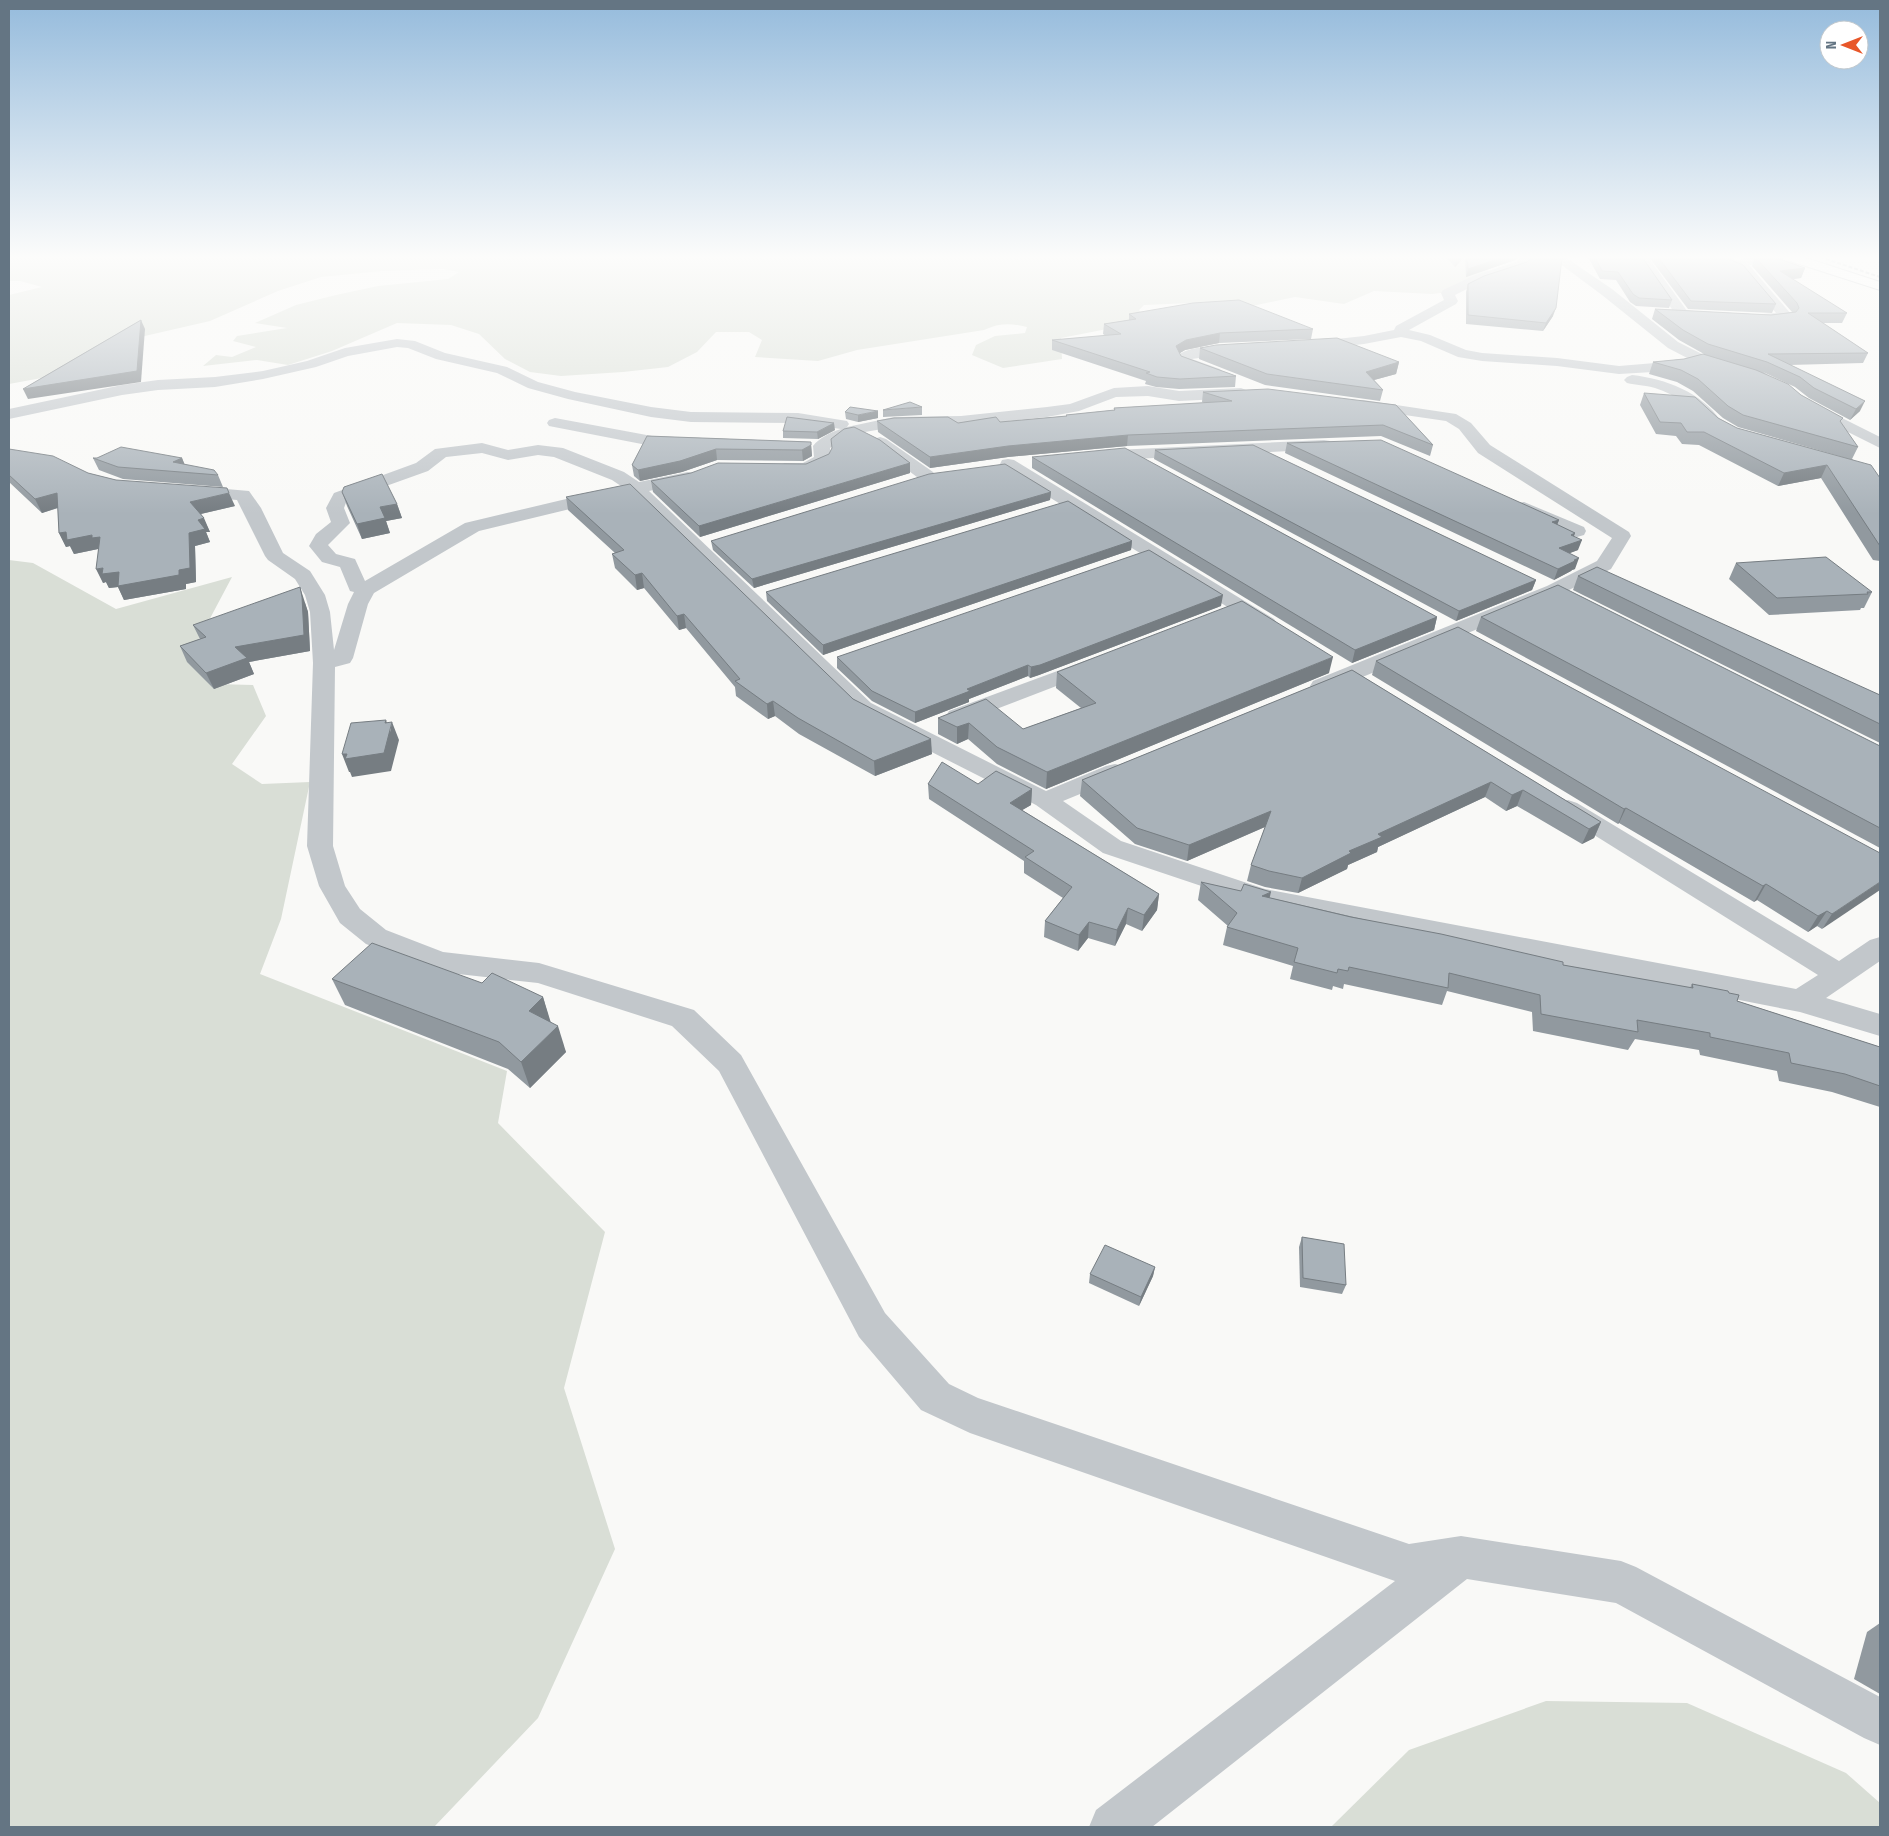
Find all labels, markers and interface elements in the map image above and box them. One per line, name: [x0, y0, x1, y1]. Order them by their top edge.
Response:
north arrow: [1819, 20, 1869, 70]
text: N: [1823, 41, 1840, 49]

